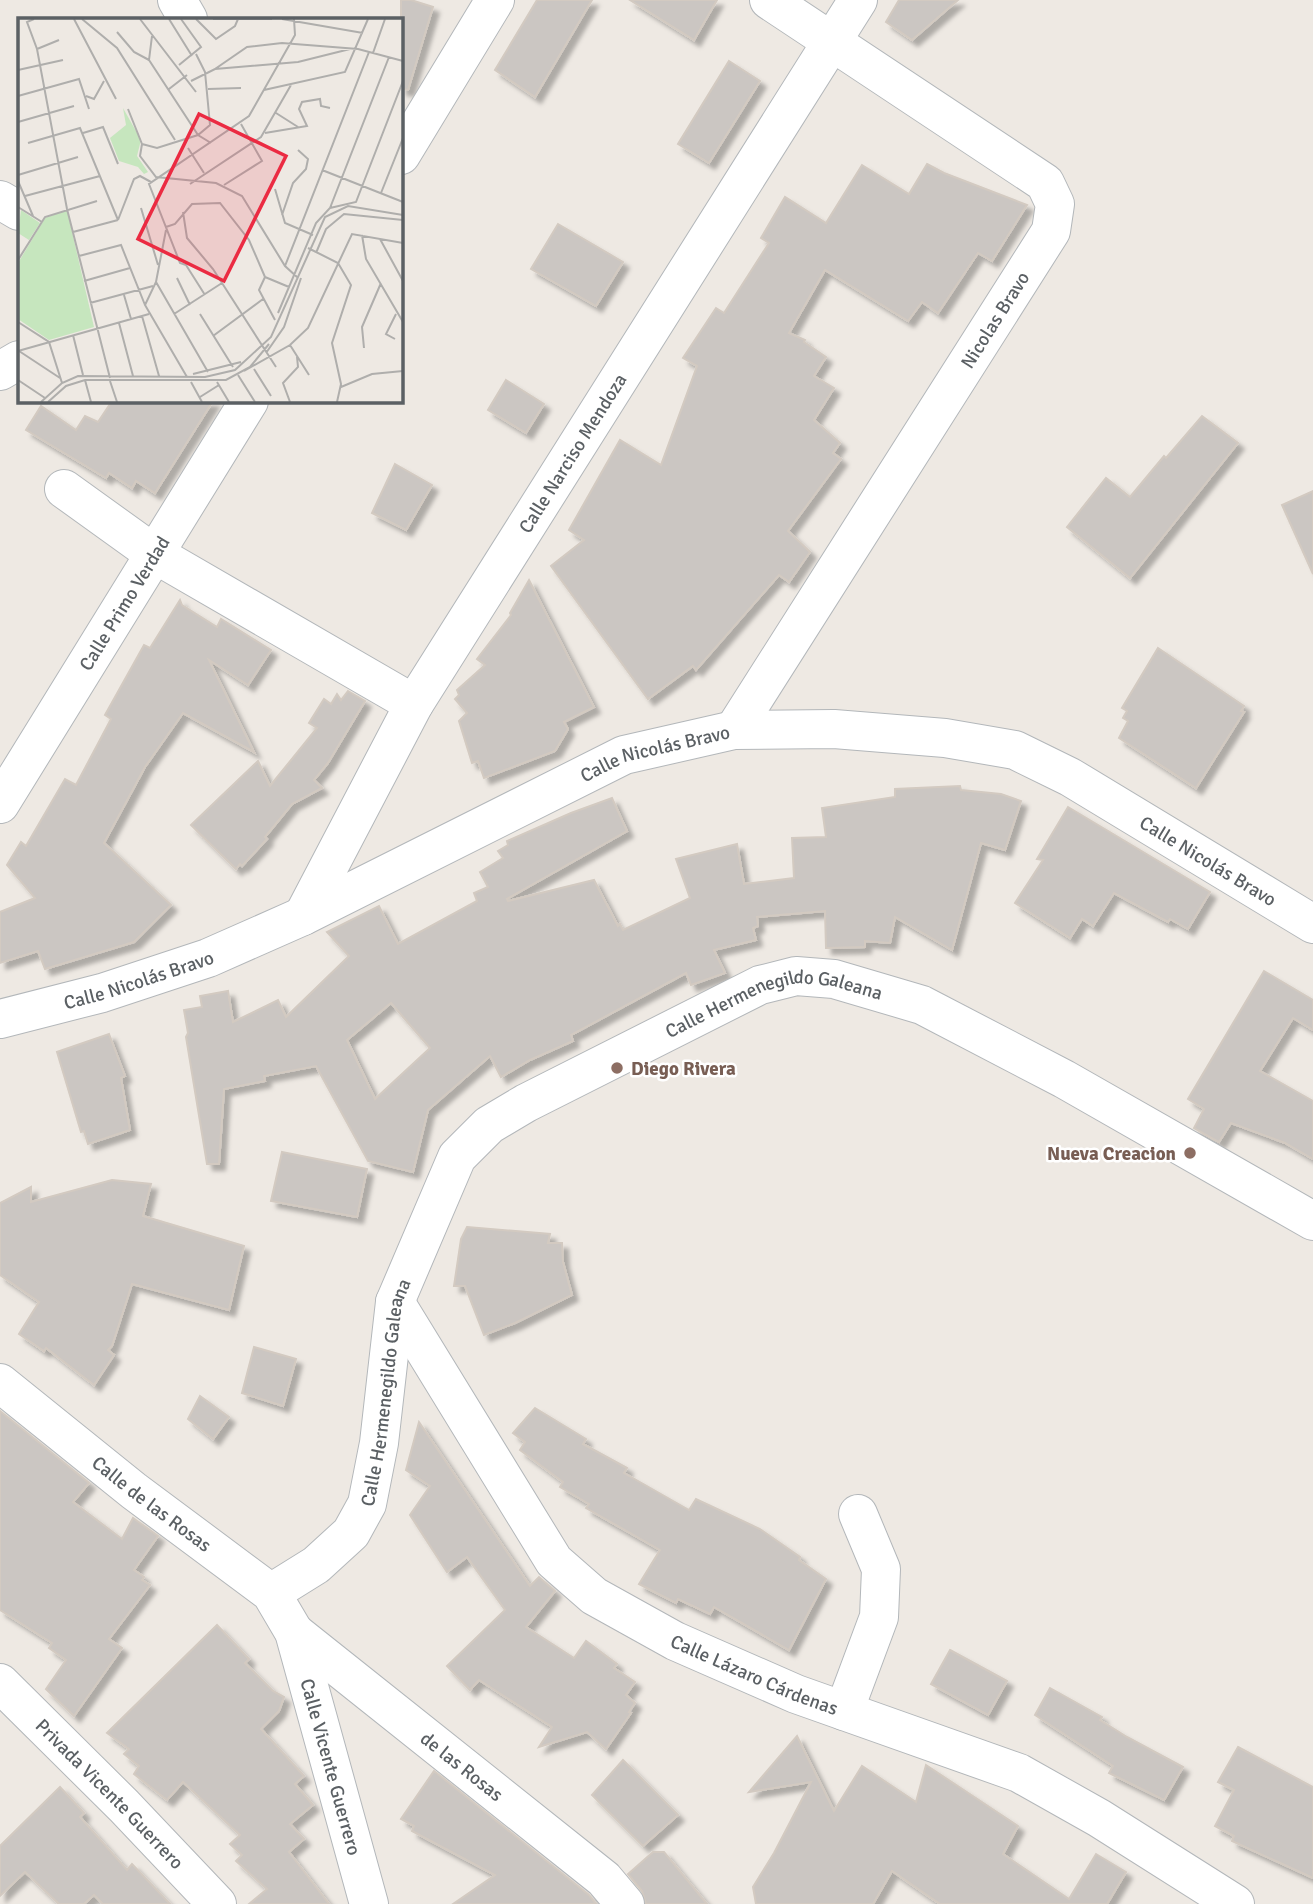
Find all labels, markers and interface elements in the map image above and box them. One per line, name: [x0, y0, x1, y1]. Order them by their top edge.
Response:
inset map: [18, 18, 402, 402]
street label: Nicolas Bravo: [956, 267, 1035, 373]
street label: Calle Narciso Mendoza: [514, 369, 632, 538]
street label: Calle Primo Verdad: [74, 532, 175, 675]
street label: Calle Nicolás Bravo: [576, 720, 732, 788]
street label: Calle Nicolás Bravo: [1135, 811, 1281, 912]
street label: Calle Nicolás Bravo: [61, 946, 218, 1015]
street label: Calle Hermenegildo Galeana: [661, 965, 885, 1044]
place label: Diego Rivera: [631, 1057, 736, 1081]
marker: Diego Rivera: [609, 1060, 625, 1076]
place label: Nueva Creacion: [1047, 1142, 1176, 1166]
marker: Nueva Creacion: [1182, 1145, 1198, 1161]
street label: Calle Hermenegildo Galeana: [356, 1275, 417, 1508]
street label: Calle de las Rosas: [87, 1451, 216, 1558]
street label: Calle Lázaro Cárdenas: [667, 1630, 841, 1721]
street label: Calle Vicente Guerrero: [294, 1676, 366, 1858]
street label: Privada Vicente Guerrero: [30, 1714, 189, 1875]
street label: de las Rosas: [415, 1727, 508, 1807]

